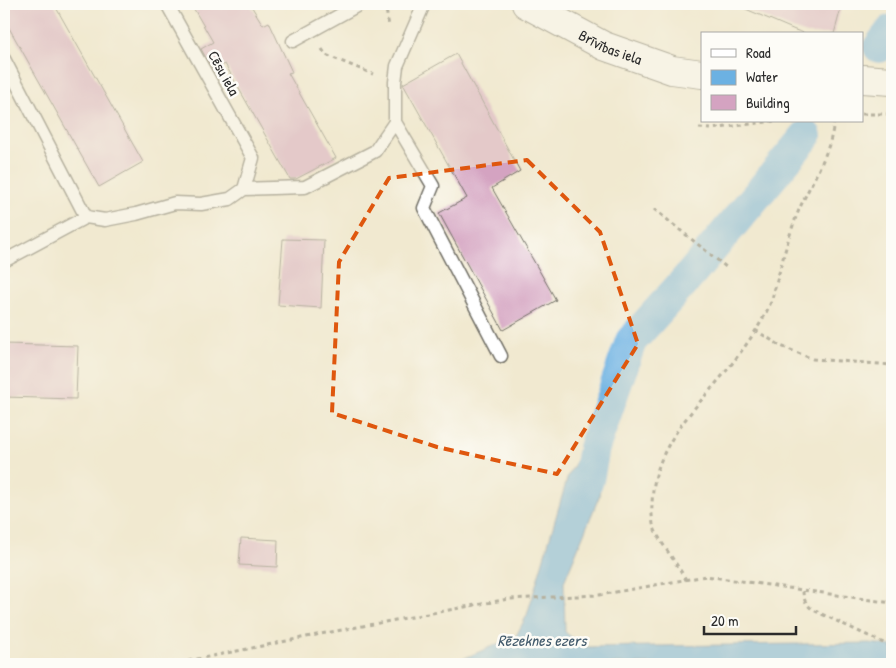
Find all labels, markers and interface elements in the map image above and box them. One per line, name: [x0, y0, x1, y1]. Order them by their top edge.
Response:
street label: Brīvības iela: [575, 24, 645, 69]
legend: [701, 32, 864, 122]
text: Road: [746, 42, 771, 63]
street label: Cēsu iela: [203, 47, 245, 99]
text: Water: [746, 66, 778, 87]
text: Building: [746, 92, 790, 113]
scale bar: [704, 603, 796, 635]
text: 20 m: [711, 610, 738, 631]
water label: Rēzeknes ezers: [498, 629, 588, 651]

